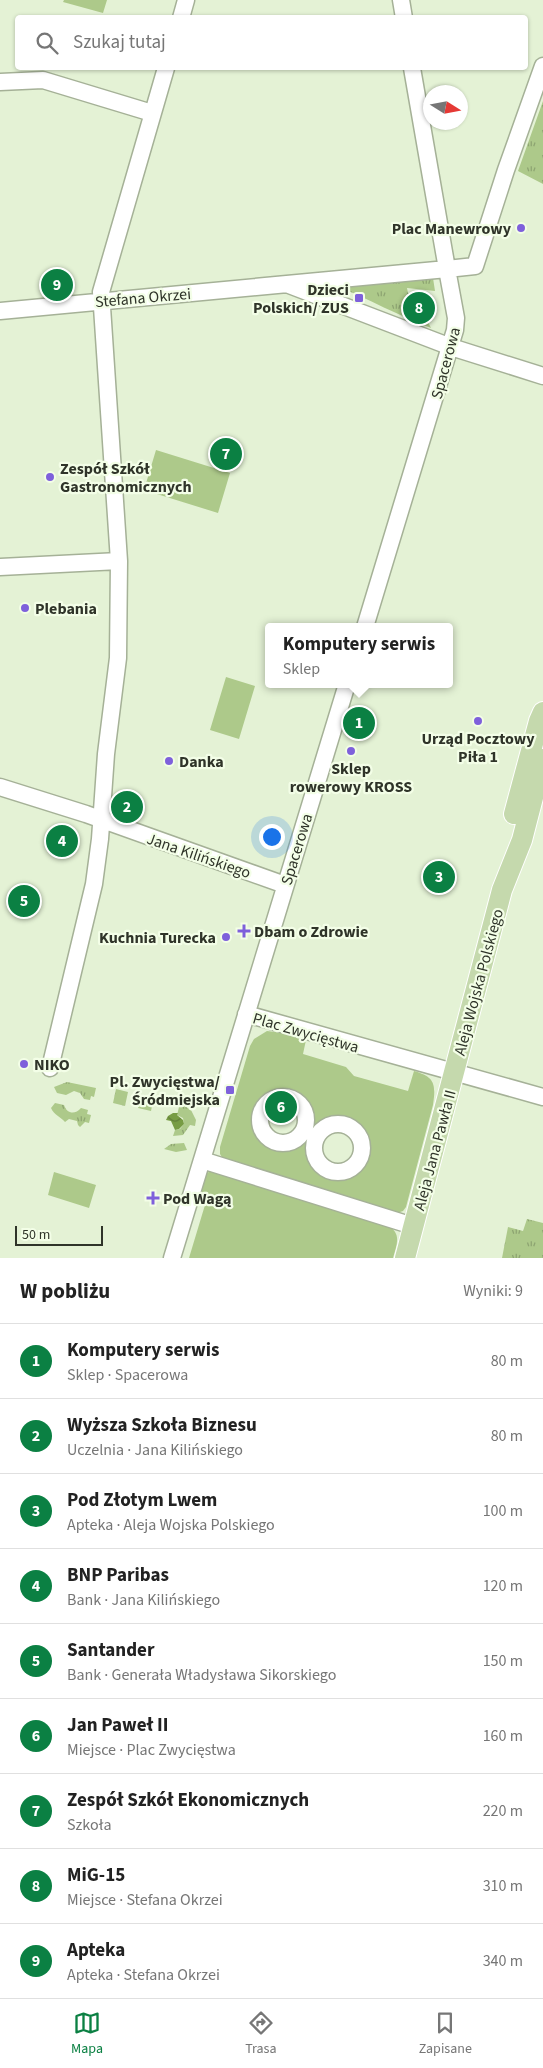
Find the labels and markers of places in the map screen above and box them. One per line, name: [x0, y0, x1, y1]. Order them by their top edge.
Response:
place label: Plac Manewrowy: [392, 218, 512, 240]
marker: Plac Manewrowy: [515, 222, 527, 234]
pin: 9: [41, 266, 73, 304]
place label: Dzieci Polskich/ ZUS: [253, 279, 349, 319]
pin: 8: [403, 289, 435, 327]
marker: Dzieci Polskich/ ZUS: [353, 292, 365, 304]
pin: 7: [210, 435, 242, 473]
place label: Zespół Szkół Gastronomicznych: [60, 458, 192, 498]
marker: Zespół Szkół Gastronomicznych: [44, 471, 56, 483]
place label: Plebania: [35, 598, 97, 620]
marker: Plebania: [19, 602, 31, 614]
pin: 1: [343, 704, 375, 742]
marker: Urząd Pocztowy Piła 1: [472, 715, 484, 727]
place label: Urząd Pocztowy Piła 1: [421, 728, 535, 768]
marker: Sklep rowerowy KROSS: [345, 745, 357, 757]
place label: Danka: [179, 751, 224, 773]
marker: Danka: [163, 755, 175, 767]
place label: Sklep rowerowy KROSS: [290, 758, 412, 798]
pin: 2: [111, 788, 143, 826]
pin: 4: [46, 822, 78, 860]
pin: 3: [423, 858, 455, 896]
pin: 5: [8, 882, 40, 920]
place label: Dbam o Zdrowie: [254, 921, 368, 943]
marker: Dbam o Zdrowie: [238, 925, 250, 937]
place label: Kuchnia Turecka: [99, 927, 216, 949]
marker: Kuchnia Turecka: [220, 931, 232, 943]
place label: NIKO: [34, 1054, 70, 1076]
marker: NIKO: [18, 1058, 30, 1070]
place label: Pl. Zwycięstwa/ Śródmiejska: [110, 1071, 220, 1111]
marker: Pl. Zwycięstwa/ Śródmiejska: [224, 1084, 236, 1096]
pin: 6: [265, 1088, 297, 1126]
place label: Pod Wagą: [163, 1188, 232, 1210]
marker: Pod Wagą: [147, 1192, 159, 1204]

